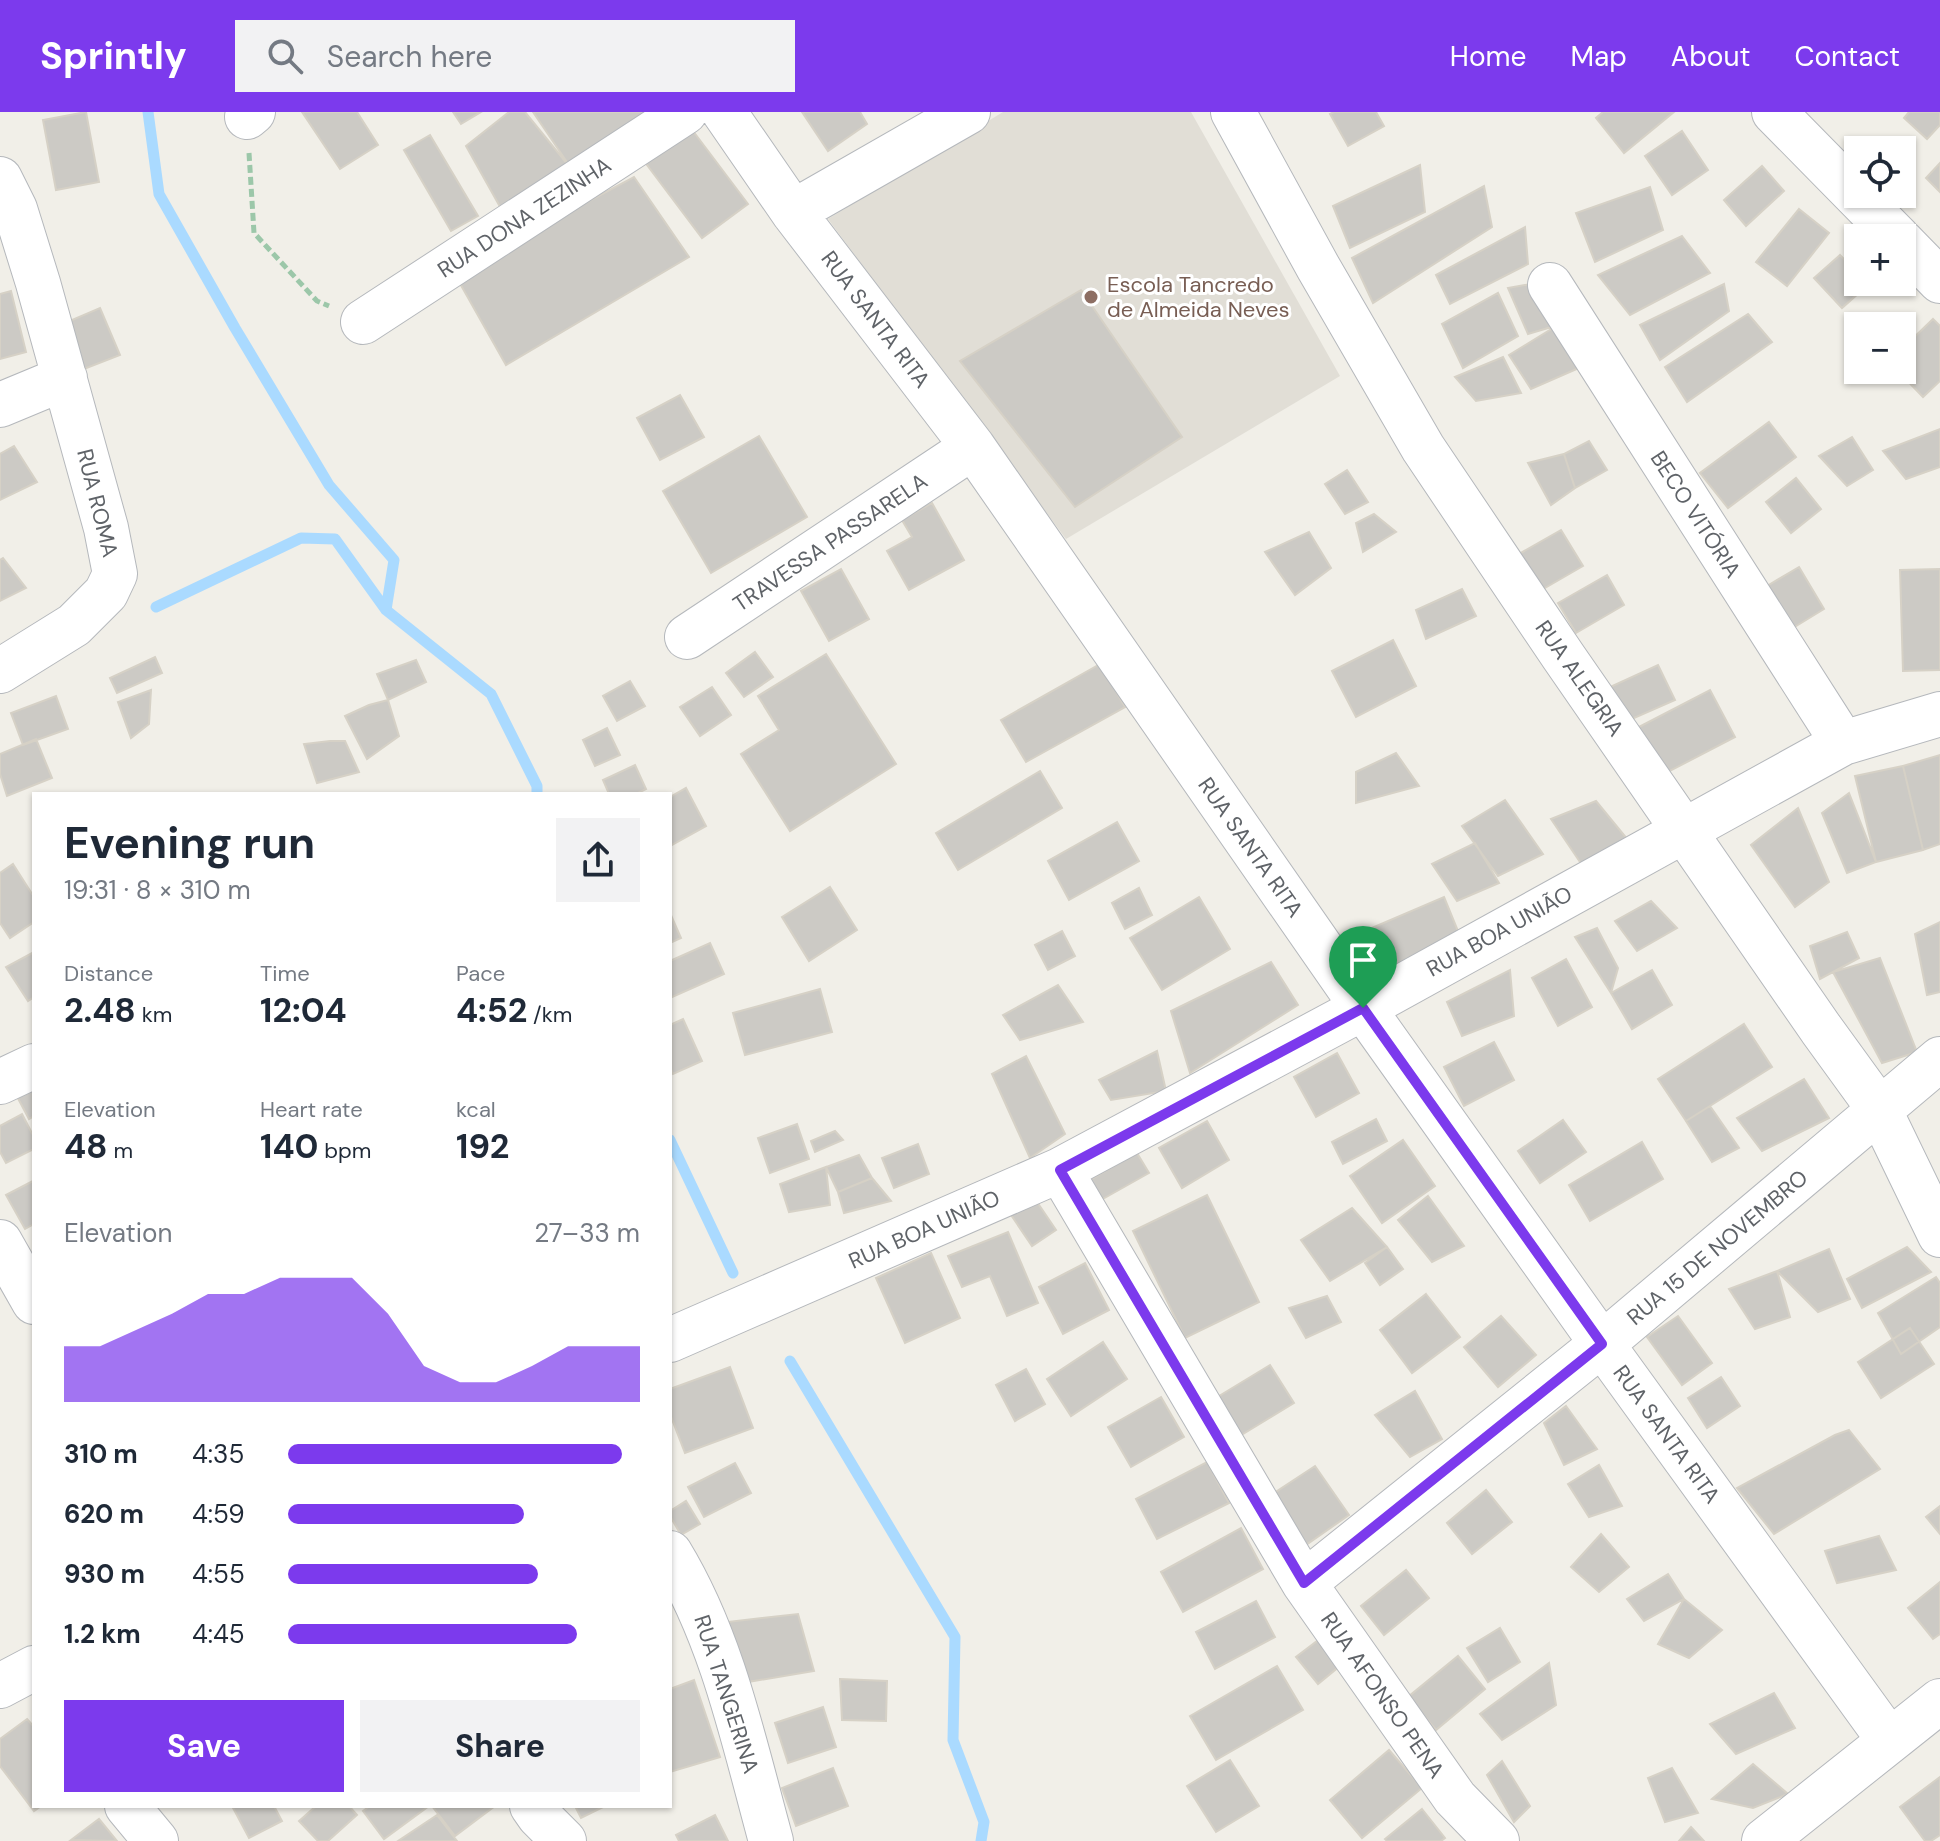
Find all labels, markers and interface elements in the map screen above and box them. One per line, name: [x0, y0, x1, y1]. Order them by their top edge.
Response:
search box: [235, 20, 795, 92]
text: Sprintly: [40, 31, 187, 81]
icon: search: [263, 34, 307, 78]
text: Search here: [327, 37, 492, 76]
text: Home: [1450, 38, 1526, 75]
text: Map: [1570, 38, 1627, 75]
text: About: [1671, 38, 1750, 75]
text: Contact: [1794, 38, 1900, 75]
map controls: [1844, 136, 1916, 384]
button: locate: [1844, 136, 1916, 208]
street label: RUA DONA ZEZINHA: [432, 150, 617, 284]
button: +: [1844, 224, 1916, 296]
street label: RUA SANTA RITA: [815, 245, 937, 394]
place label: Escola Tancredo de Almeida Neves: [1107, 270, 1290, 324]
marker: Escola Tancredo de Almeida Neves: [1082, 288, 1100, 306]
button: −: [1844, 312, 1916, 384]
street label: BECO VITÓRIA: [1644, 445, 1747, 583]
street label: RUA ROMA: [70, 446, 125, 560]
street label: TRAVESSA PASSARELA: [728, 467, 933, 618]
street label: RUA ALEGRIA: [1529, 615, 1630, 742]
street label: RUA SANTA RITA: [1192, 772, 1310, 923]
text: Evening run: [64, 814, 315, 872]
button: share: [556, 818, 640, 902]
text: 19:31 · 8 × 310 m: [64, 873, 251, 907]
street label: RUA BOA UNIÃO: [1421, 879, 1577, 983]
pin: [1329, 926, 1397, 1008]
icon: arrive: [1341, 938, 1385, 982]
text: Distance: [64, 959, 153, 988]
text: Time: [260, 959, 310, 988]
text: Pace: [456, 959, 505, 988]
text: 2.48: [64, 988, 136, 1033]
text: 12:04: [260, 988, 347, 1033]
text: 4:52: [456, 988, 527, 1033]
text: km: [136, 1000, 172, 1029]
text: /km: [527, 1000, 572, 1029]
text: Elevation: [64, 1095, 156, 1124]
text: Heart rate: [260, 1095, 363, 1124]
text: kcal: [456, 1095, 496, 1124]
text: 48: [64, 1124, 108, 1169]
text: 140: [260, 1124, 318, 1169]
text: 192: [456, 1124, 509, 1169]
text: m: [108, 1136, 133, 1165]
text: bpm: [318, 1136, 371, 1165]
street label: RUA 15 DE NOVEMBRO: [1621, 1163, 1814, 1332]
street label: RUA BOA UNIÃO: [844, 1183, 1004, 1276]
text: Elevation: [64, 1216, 172, 1250]
text: 27–33 m: [534, 1216, 640, 1250]
street label: RUA SANTA RITA: [1607, 1359, 1727, 1509]
text: 310 m: [64, 1437, 138, 1471]
text: 4:35: [192, 1437, 244, 1471]
text: 620 m: [64, 1497, 144, 1531]
text: 4:59: [192, 1497, 244, 1531]
text: 930 m: [64, 1557, 145, 1591]
text: 4:55: [192, 1557, 245, 1591]
street label: RUA AFONSO PENA: [1314, 1606, 1451, 1784]
street label: RUA TANGERINA: [687, 1611, 766, 1777]
text: 1.2 km: [64, 1617, 141, 1651]
text: 4:45: [192, 1617, 245, 1651]
button: Save: [64, 1700, 344, 1792]
button: Share: [360, 1700, 640, 1792]

